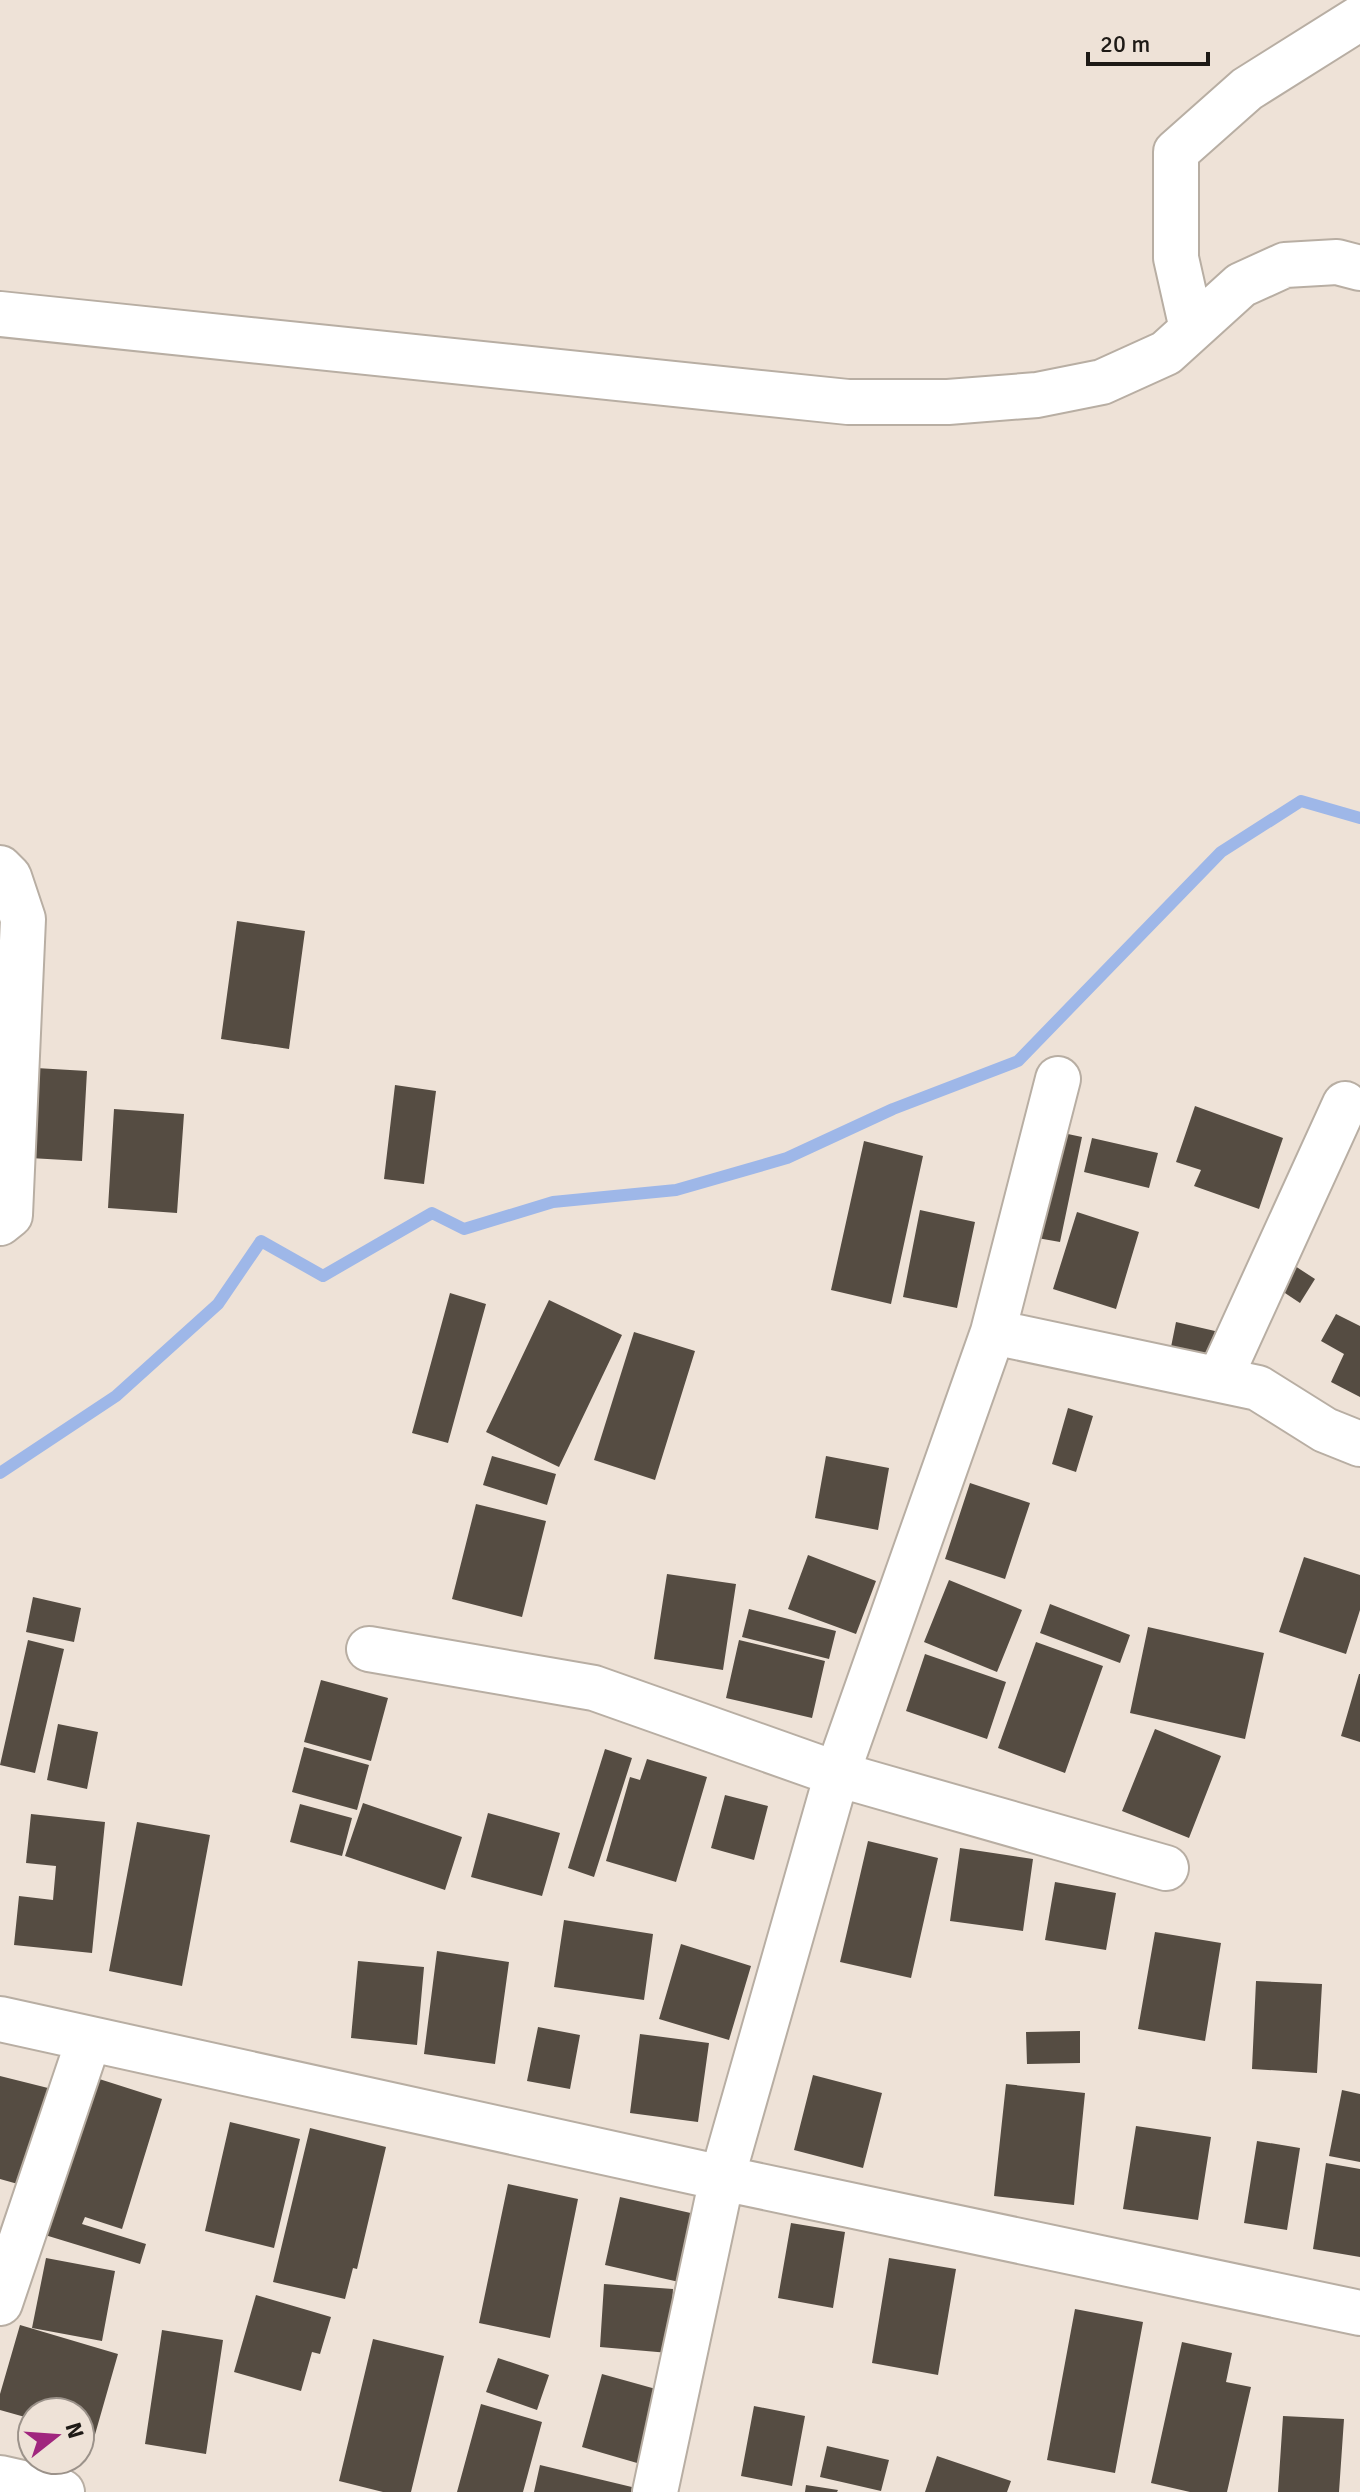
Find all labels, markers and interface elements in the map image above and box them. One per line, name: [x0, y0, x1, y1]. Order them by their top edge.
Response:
scale bar: [1088, 16, 1208, 66]
text: 20 m: [1100, 29, 1150, 59]
north arrow: [16, 2396, 96, 2476]
text: N: [59, 2419, 90, 2442]

